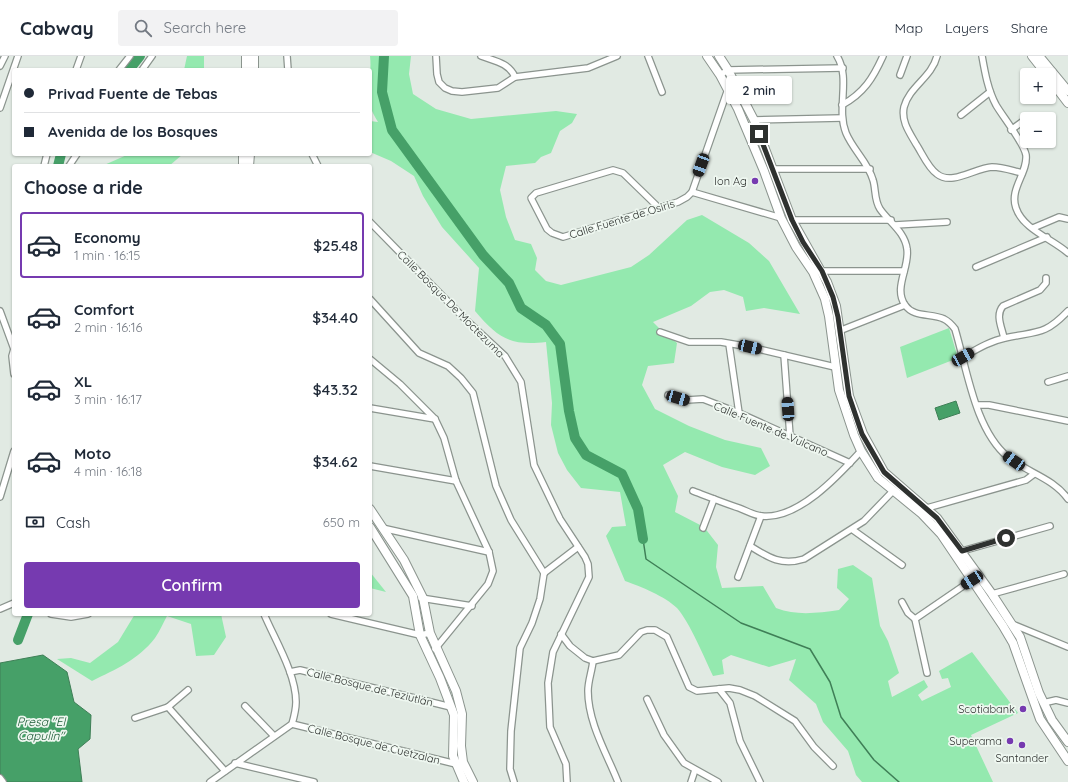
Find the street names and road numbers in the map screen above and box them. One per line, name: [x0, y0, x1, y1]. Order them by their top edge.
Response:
street label: Calle Fuente de Osiris: [568, 196, 676, 242]
street label: Calle Bosque De Moctezuma: [394, 247, 508, 361]
street label: Calle Fuente de Vulcano: [712, 399, 831, 460]
street label: Calle Bosque de Teziutlán: [305, 665, 435, 709]
street label: Calle Bosque de Cuetzalan: [306, 721, 442, 767]

